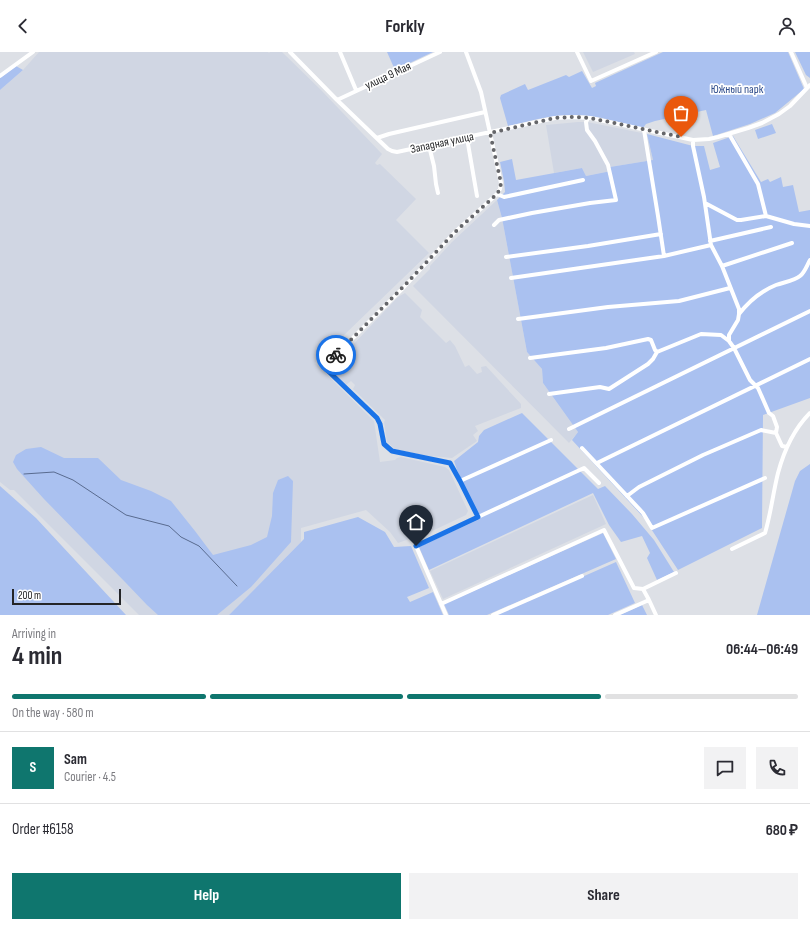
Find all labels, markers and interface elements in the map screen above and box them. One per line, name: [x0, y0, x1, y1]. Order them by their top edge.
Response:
icon: back: [12, 15, 34, 37]
icon: person: [776, 15, 798, 37]
text: Forkly: [385, 16, 425, 37]
street label: улица 9 Мая: [363, 59, 414, 93]
park label: Южный парк: [711, 82, 764, 97]
pin: [664, 96, 698, 137]
icon: bag: [670, 102, 692, 124]
street label: Западная улица: [409, 129, 475, 157]
courier: [316, 335, 356, 375]
icon: bike: [325, 344, 347, 366]
pin: [399, 505, 433, 546]
icon: home: [405, 511, 427, 533]
scale bar: [12, 587, 121, 606]
text: 200 m: [18, 589, 41, 602]
text: Arriving in: [12, 626, 56, 642]
text: 06:44–06:49: [726, 640, 798, 659]
text: 4 min: [12, 641, 62, 672]
text: On the way · 580 m: [12, 705, 94, 721]
button: chat: [704, 747, 746, 789]
button: phone: [756, 747, 798, 789]
text: Sam: [64, 750, 87, 769]
text: S: [30, 758, 36, 777]
text: Courier · 4.5: [64, 769, 116, 785]
text: Order #6158: [12, 820, 74, 839]
text: 680 ₽: [766, 821, 798, 840]
button: Help: [12, 873, 401, 919]
button: Share: [409, 873, 798, 919]

